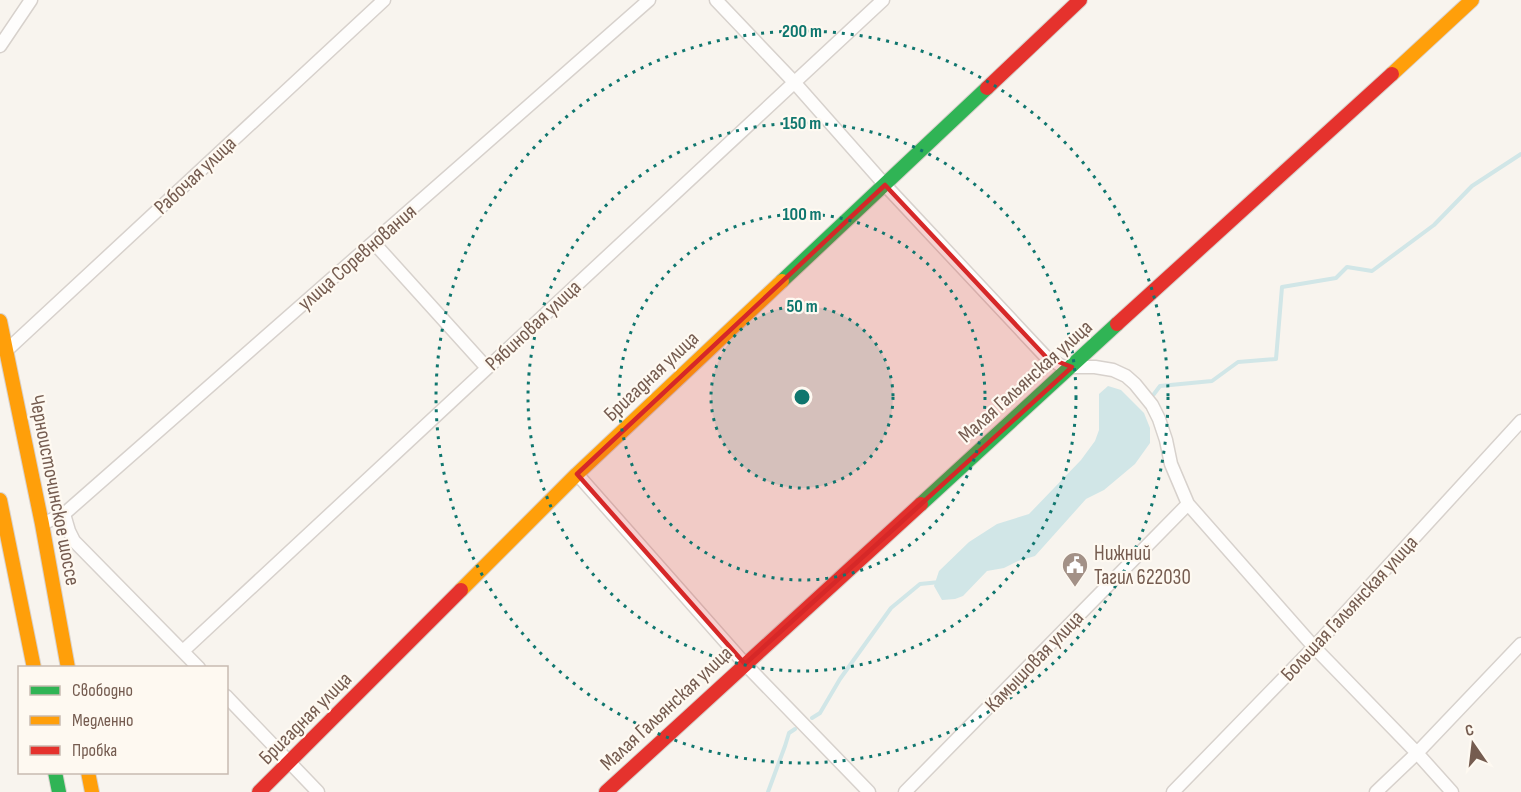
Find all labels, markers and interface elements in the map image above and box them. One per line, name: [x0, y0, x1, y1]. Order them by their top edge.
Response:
text: 200 m: [782, 21, 822, 42]
text: 150 m: [783, 113, 821, 134]
street label: Рабочая улица: [149, 131, 242, 220]
street label: улица Соревнования: [293, 199, 422, 316]
text: 100 m: [783, 204, 822, 225]
street label: Рябиновая улица: [480, 275, 586, 376]
text: 50 m: [786, 296, 818, 317]
street label: Малая Гальянская улица: [953, 315, 1097, 448]
street label: Бригадная улица: [599, 326, 704, 427]
centre of rings: [792, 387, 812, 407]
street label: Черноисточинское шоссе: [24, 393, 85, 588]
street label: Большая Гальянская улица: [1275, 530, 1423, 686]
place label: Нижний Тагил 622030: [1094, 541, 1191, 590]
public building icon: Нижний Тагил 622030: [1060, 550, 1090, 588]
street label: Камышовая улица: [980, 606, 1089, 717]
street label: Малая Гальянская улица: [595, 641, 738, 776]
legend: [18, 666, 228, 774]
street label: Бригадная улица: [254, 667, 357, 770]
text: Свободно: [72, 680, 133, 701]
text: Медленно: [72, 710, 134, 731]
north arrow: [1443, 714, 1503, 774]
text: С: [1463, 721, 1476, 741]
text: Пробка: [72, 740, 117, 761]

